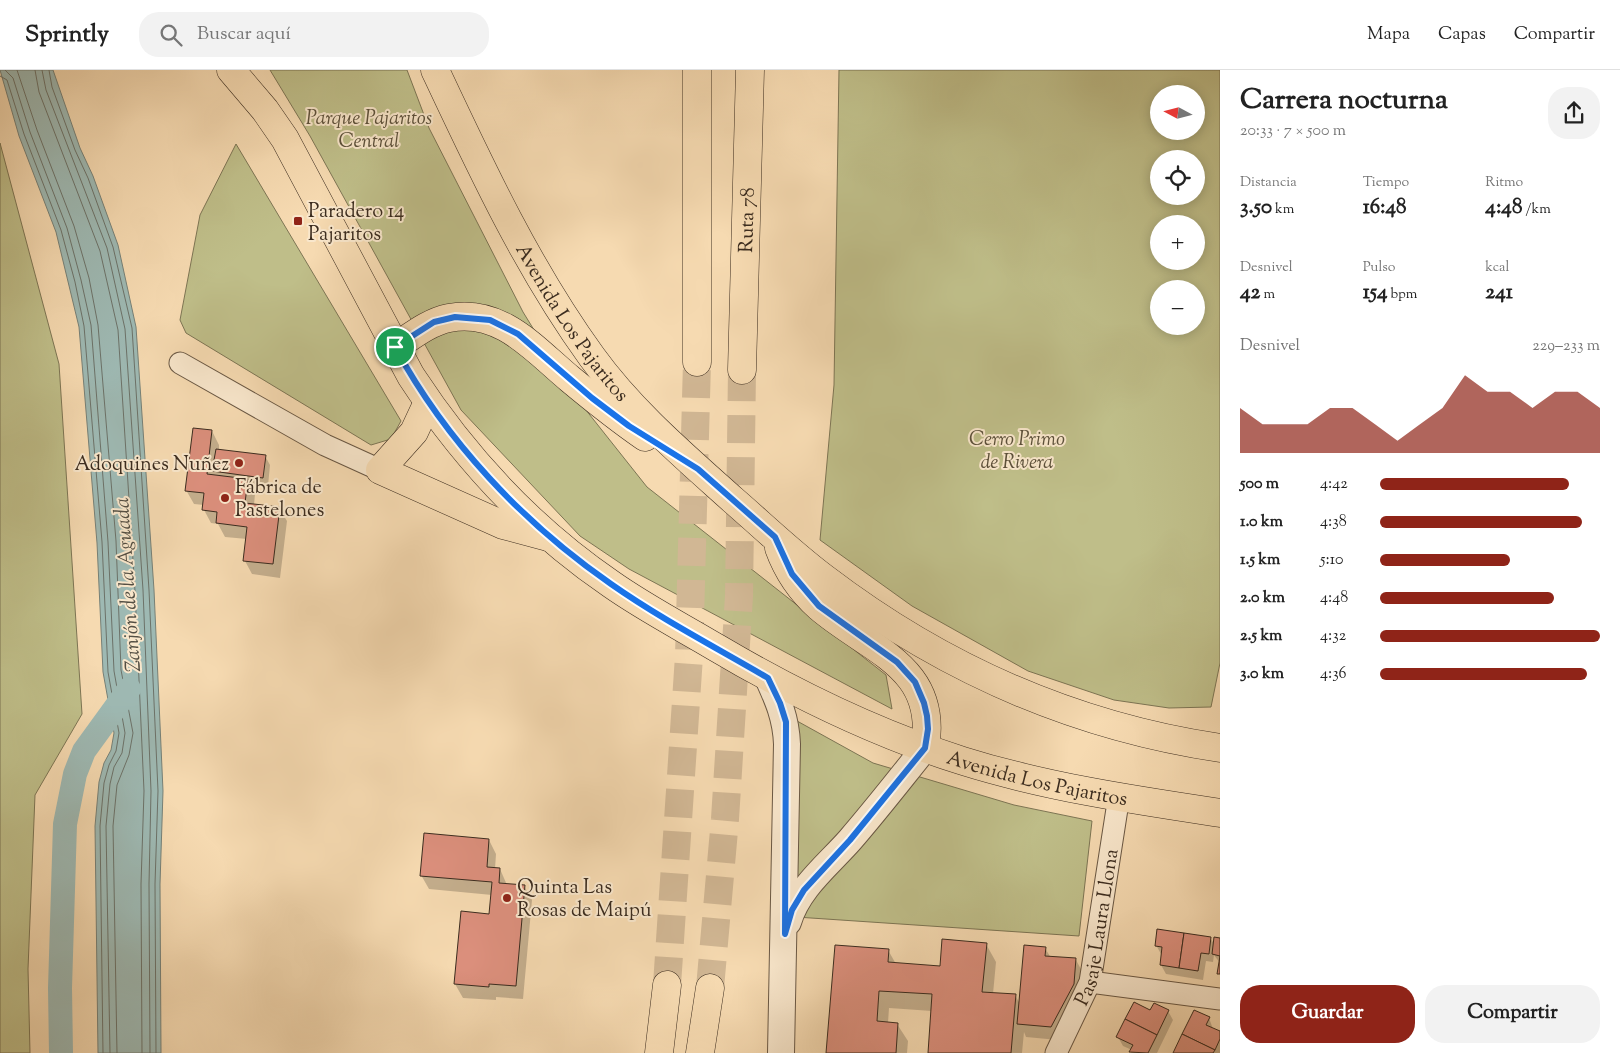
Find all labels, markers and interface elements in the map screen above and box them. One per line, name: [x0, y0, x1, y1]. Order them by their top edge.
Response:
search box: [139, 12, 489, 57]
text: Sprintly: [25, 18, 109, 52]
icon: search: [157, 21, 185, 49]
text: Buscar aquí: [197, 21, 291, 48]
text: Mapa: [1367, 22, 1410, 48]
text: Capas: [1438, 22, 1486, 48]
text: Compartir: [1514, 22, 1595, 48]
text: Carrera nocturna: [1240, 81, 1448, 121]
north arrow: [1150, 85, 1205, 140]
map controls: [1150, 85, 1205, 335]
button: share: [1548, 87, 1600, 139]
park label: Parque Pajaritos Central: [306, 105, 432, 157]
text: 20:33 · 7 × 500 m: [1240, 120, 1346, 143]
button: locate: [1150, 150, 1205, 205]
text: Distancia: [1240, 173, 1297, 193]
text: Tiempo: [1363, 173, 1409, 193]
text: Ritmo: [1485, 173, 1523, 193]
street label: Ruta 78: [733, 187, 764, 253]
text: 3.50: [1240, 193, 1272, 223]
text: 16:48: [1363, 193, 1407, 223]
text: 4:48: [1485, 193, 1522, 223]
place label: Paradero 14 Pajaritos: [308, 198, 404, 250]
text: km: [1272, 200, 1294, 220]
text: /km: [1522, 200, 1551, 220]
marker: Paradero 14 Pajaritos: [292, 215, 304, 227]
button: +: [1150, 215, 1205, 270]
street label: Avenida Los Pajaritos: [507, 239, 634, 409]
text: Desnivel: [1240, 258, 1293, 278]
text: Pulso: [1363, 258, 1396, 278]
text: kcal: [1485, 258, 1509, 278]
text: 42: [1240, 278, 1260, 308]
text: 154: [1363, 278, 1388, 308]
text: 241: [1485, 278, 1513, 308]
button: −: [1150, 280, 1205, 335]
text: m: [1260, 285, 1275, 305]
text: bpm: [1388, 285, 1417, 305]
pin: [374, 326, 416, 368]
icon: arrive: [381, 333, 409, 361]
text: Desnivel: [1240, 335, 1300, 358]
text: 229–233 m: [1532, 335, 1600, 358]
park label: Cerro Primo de Rivera: [969, 426, 1065, 478]
place label: Adoquines Nuñez: [75, 451, 229, 480]
marker: Adoquines Nuñez: [233, 457, 245, 469]
text: 500 m: [1240, 473, 1279, 496]
text: 4:42: [1320, 473, 1348, 496]
place label: Fábrica de Pastelones: [235, 474, 324, 526]
marker: Fábrica de Pastelones: [219, 492, 231, 504]
water label: Zanjón de la Aguada: [108, 496, 150, 673]
text: 1.0 km: [1240, 511, 1283, 534]
text: 4:38: [1320, 511, 1347, 534]
text: 1.5 km: [1240, 549, 1280, 572]
text: 5:10: [1320, 549, 1343, 572]
text: 2.0 km: [1240, 587, 1285, 610]
text: 4:48: [1320, 587, 1348, 610]
text: 2.5 km: [1240, 625, 1282, 648]
text: 4:32: [1320, 625, 1346, 648]
text: 3.0 km: [1240, 663, 1284, 686]
text: 4:36: [1320, 663, 1347, 686]
street label: Avenida Los Pajaritos: [942, 745, 1130, 815]
street label: Pasaje Laura Llona: [1069, 847, 1128, 1011]
place label: Quinta Las Rosas de Maipú: [517, 874, 652, 926]
marker: Quinta Las Rosas de Maipú: [501, 892, 513, 904]
button: Guardar: [1240, 985, 1415, 1043]
button: Compartir: [1425, 985, 1600, 1043]

